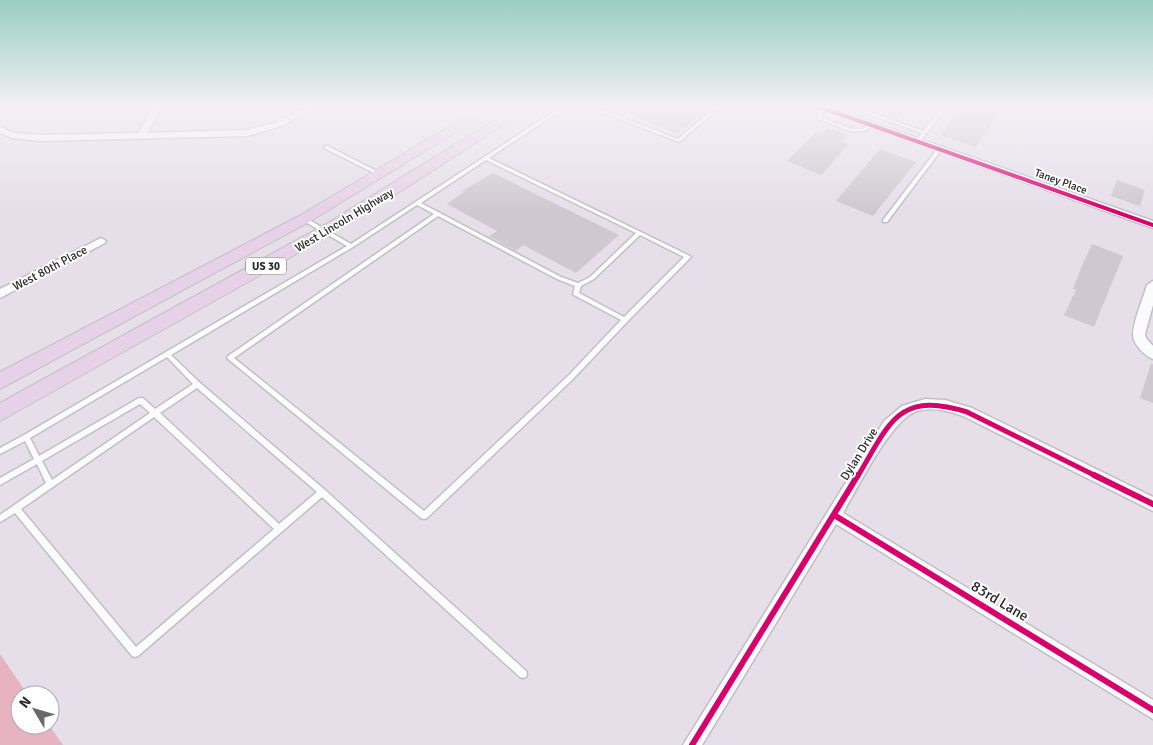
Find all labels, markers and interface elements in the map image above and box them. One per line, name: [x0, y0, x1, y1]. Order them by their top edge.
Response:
street label: Taney Place: [1033, 166, 1089, 197]
street label: West Lincoln Highway: [292, 185, 397, 256]
street label: West 80th Place: [10, 243, 90, 294]
road number: US 30: [246, 258, 286, 274]
street label: Dylan Drive: [837, 425, 881, 483]
street label: 83rd Lane: [968, 577, 1032, 625]
north arrow: [10, 685, 60, 735]
text: N: [15, 693, 35, 711]

